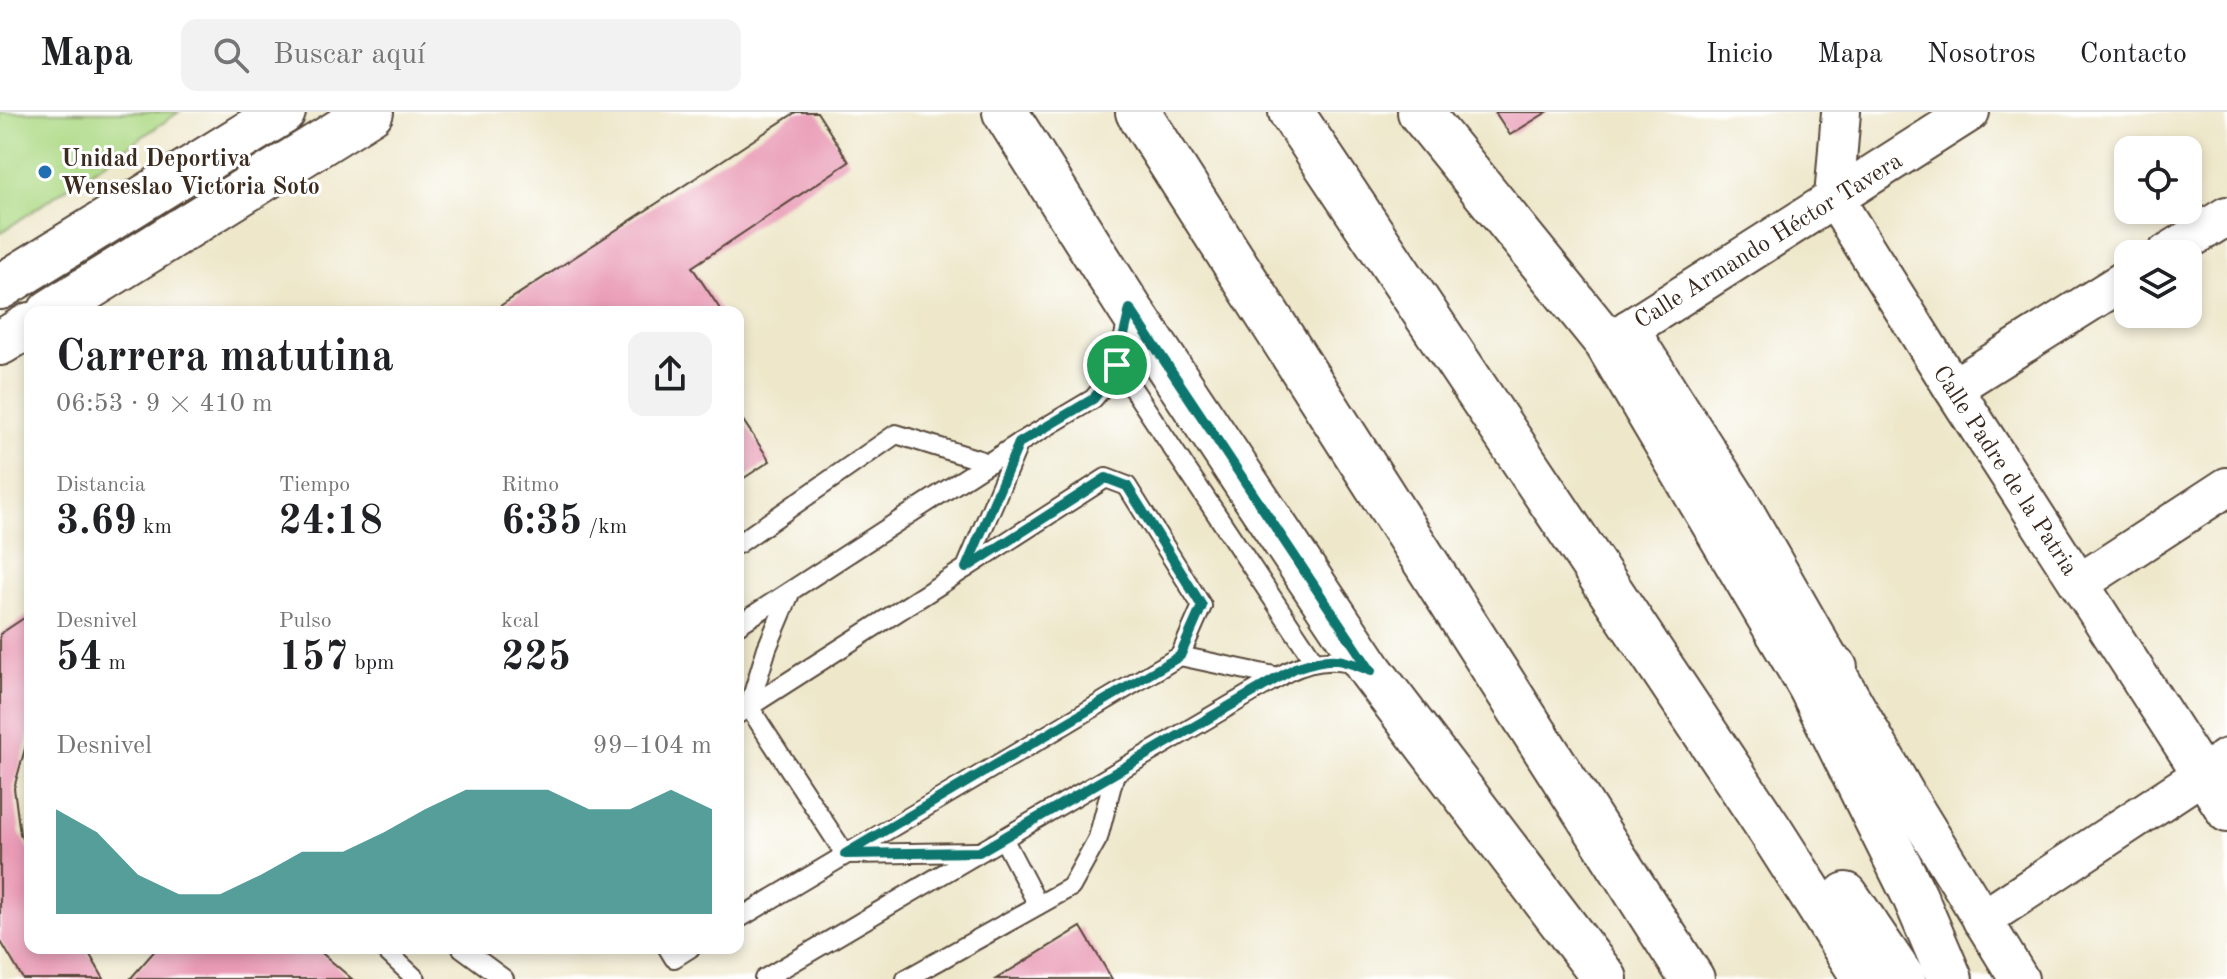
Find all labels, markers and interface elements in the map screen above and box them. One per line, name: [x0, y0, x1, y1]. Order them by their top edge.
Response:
search box: [181, 19, 741, 91]
icon: search: [209, 33, 253, 77]
text: Mapa: [40, 36, 133, 74]
text: Buscar aquí: [273, 40, 425, 70]
text: Inicio: [1706, 41, 1773, 69]
text: Mapa: [1817, 41, 1883, 69]
text: Nosotros: [1927, 41, 2036, 69]
text: Contacto: [2080, 41, 2187, 69]
map controls: [2114, 136, 2202, 328]
button: locate: [2114, 136, 2202, 224]
place label: Unidad Deportiva Wenseslao Victoria Soto: [61, 148, 320, 200]
street label: Calle Armando Héctor Tavera: [1631, 149, 1907, 334]
marker: Unidad Deportiva Wenseslao Victoria Soto: [36, 163, 54, 181]
button: layers: [2114, 240, 2202, 328]
pin: [1083, 331, 1151, 399]
button: share: [628, 332, 712, 416]
text: Carrera matutina: [56, 336, 394, 380]
icon: arrive: [1095, 343, 1139, 387]
street label: Calle Padre de la Patria: [1928, 362, 2081, 580]
text: 06:53 · 9 × 410 m: [56, 391, 273, 417]
text: Distancia: [56, 474, 146, 496]
text: Tiempo: [279, 474, 350, 496]
text: Ritmo: [501, 474, 559, 496]
text: 3.69: [56, 503, 137, 543]
text: 24:18: [279, 503, 383, 543]
text: 6:35: [501, 503, 582, 543]
text: km: [137, 516, 172, 538]
text: /km: [582, 516, 627, 538]
text: Desnivel: [56, 610, 137, 632]
text: Pulso: [279, 610, 332, 632]
text: kcal: [501, 610, 539, 632]
text: 54: [56, 639, 102, 679]
text: 157: [279, 639, 348, 679]
text: 225: [501, 639, 571, 679]
text: m: [102, 652, 126, 674]
text: bpm: [348, 652, 395, 674]
text: Desnivel: [56, 733, 152, 759]
text: 99–104 m: [593, 733, 712, 759]

